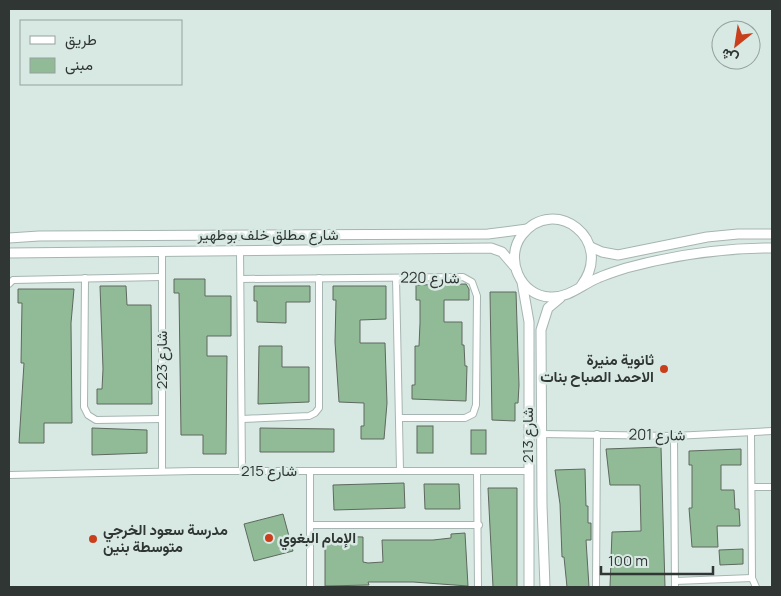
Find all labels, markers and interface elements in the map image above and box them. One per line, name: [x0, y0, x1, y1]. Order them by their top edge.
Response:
legend: [20, 20, 182, 85]
north arrow: [711, 20, 761, 70]
text: طريق: [65, 29, 97, 50]
text: ش: [717, 44, 741, 69]
text: مبنى: [65, 54, 93, 75]
street label: شارع مطلق خلف بوطهير: [196, 224, 339, 246]
street label: شارع 220: [400, 266, 460, 290]
street label: شارع 223: [151, 331, 173, 389]
place label: ثانوية منيرة الاحمد الصباح بنات: [540, 349, 654, 387]
marker: ثانوية منيرة الاحمد الصباح بنات: [658, 363, 670, 375]
street label: شارع 213: [517, 407, 539, 463]
street label: شارع 201: [628, 424, 686, 446]
street label: شارع 215: [241, 460, 297, 482]
place label: مدرسة سعود الخرجي متوسطة بنين: [103, 519, 228, 557]
place label: الإمام البغوي: [279, 527, 356, 551]
marker: الإمام البغوي: [263, 532, 275, 544]
marker: مدرسة سعود الخرجي متوسطة بنين: [87, 533, 99, 545]
scale bar: [601, 544, 714, 576]
text: 100 m: [608, 550, 648, 571]

